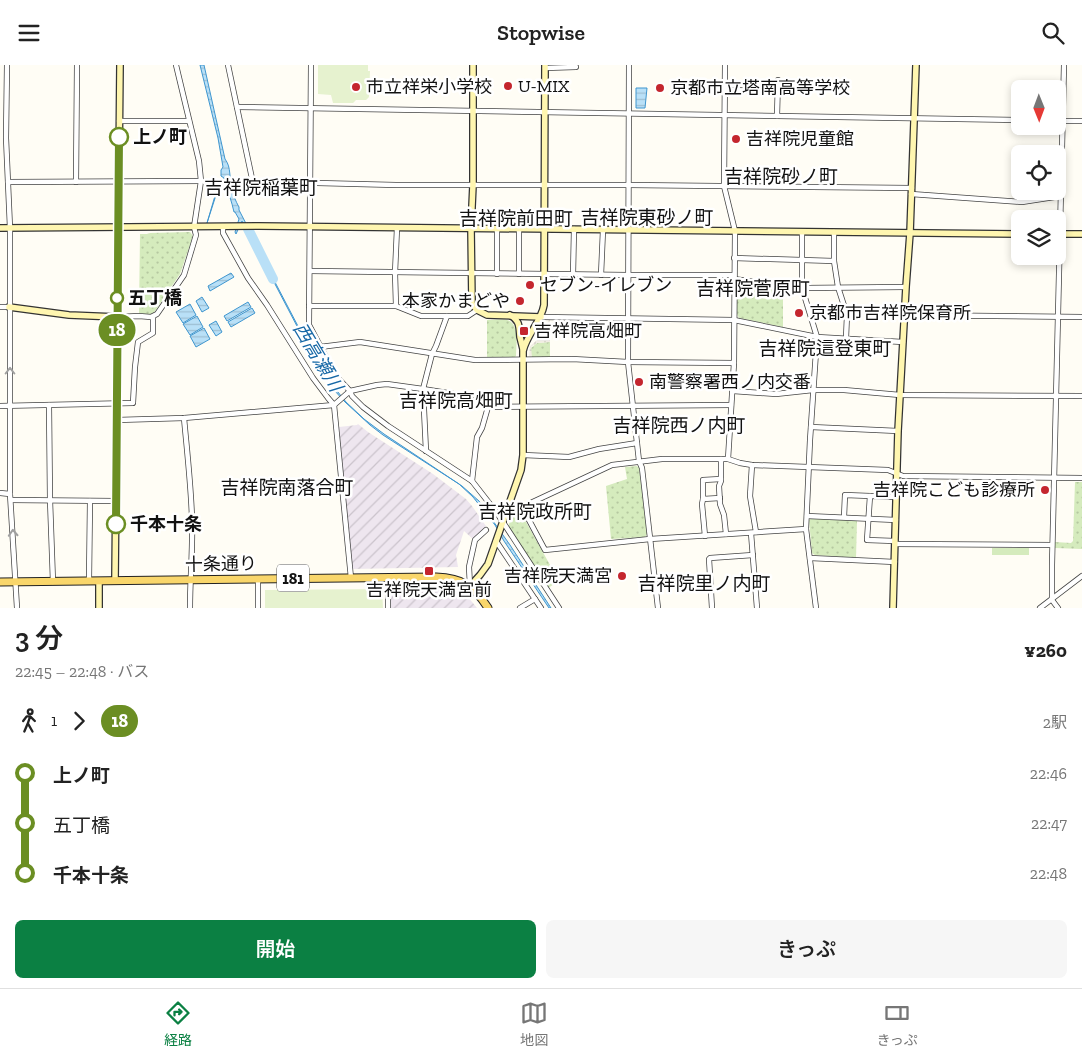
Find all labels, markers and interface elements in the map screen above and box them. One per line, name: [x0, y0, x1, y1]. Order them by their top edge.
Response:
icon: menu: [15, 19, 43, 47]
text: Stopwise: [497, 19, 585, 46]
icon: search: [1039, 19, 1067, 47]
place label: U-MIX: [518, 75, 570, 97]
place label: 市立祥栄小学校: [366, 76, 492, 98]
place label: 京都市立塔南高等学校: [670, 77, 850, 99]
marker: U-MIX: [502, 80, 514, 92]
north arrow: [1011, 80, 1066, 135]
map controls: [1011, 80, 1066, 265]
marker: 市立祥栄小学校: [350, 81, 362, 93]
marker: 京都市立塔南高等学校: [654, 82, 666, 94]
place label: 上ノ町: [133, 126, 187, 148]
marker: 上ノ町: [109, 127, 129, 147]
place label: 吉祥院児童館: [746, 128, 854, 150]
marker: 吉祥院児童館: [730, 133, 742, 145]
button: locate: [1011, 145, 1066, 200]
district label: 吉祥院砂ノ町: [724, 165, 838, 188]
district label: 吉祥院稲葉町: [204, 176, 318, 199]
district label: 吉祥院東砂ノ町: [580, 206, 714, 229]
district label: 吉祥院前田町: [459, 207, 573, 230]
button: layers: [1011, 210, 1066, 265]
place label: セブン-イレブン: [540, 274, 672, 296]
district label: 吉祥院菅原町: [696, 277, 810, 300]
marker: セブン-イレブン: [524, 279, 536, 291]
place label: 五丁橋: [128, 287, 182, 309]
place label: 本家かまどや: [402, 290, 510, 312]
marker: 五丁橋: [110, 291, 124, 305]
marker: 本家かまどや: [514, 295, 526, 307]
place label: 京都市吉祥院保育所: [809, 302, 971, 324]
marker: 京都市吉祥院保育所: [793, 307, 805, 319]
line badge: 18: [94, 314, 140, 346]
water label: 西高瀬川: [289, 318, 348, 397]
text: 18: [109, 319, 125, 341]
place label: 吉祥院高畑町: [534, 320, 642, 342]
marker: 吉祥院高畑町: [518, 325, 530, 337]
district label: 吉祥院這登東町: [758, 337, 892, 360]
one-way arrow: [5, 367, 15, 374]
place label: 南警察署西ノ内交番: [649, 371, 811, 393]
marker: 南警察署西ノ内交番: [633, 376, 645, 388]
district label: 吉祥院高畑町: [399, 389, 513, 412]
district label: 吉祥院西ノ内町: [612, 414, 746, 437]
district label: 吉祥院南落合町: [220, 476, 354, 499]
place label: 吉祥院こども診療所: [873, 479, 1035, 501]
marker: 吉祥院こども診療所: [1039, 484, 1051, 496]
district label: 吉祥院政所町: [478, 500, 592, 523]
place label: 千本十条: [130, 513, 202, 535]
marker: 千本十条: [106, 514, 126, 534]
one-way arrow: [7, 529, 18, 537]
street label: 十条通り: [185, 552, 257, 576]
road number: 181: [277, 564, 309, 591]
marker: 吉祥院天満宮前: [423, 565, 435, 577]
place label: 吉祥院天満宮: [504, 565, 612, 587]
marker: 吉祥院天満宮: [616, 570, 628, 582]
district label: 吉祥院里ノ内町: [637, 572, 771, 595]
place label: 吉祥院天満宮前: [366, 579, 492, 601]
text: 3 分: [15, 622, 63, 655]
text: ¥260: [1024, 639, 1067, 662]
text: 22:45 – 22:48 · バス: [15, 662, 149, 681]
icon: walk: [15, 707, 43, 735]
icon: forward: [65, 707, 93, 735]
text: 18: [111, 710, 128, 732]
text: 1: [51, 711, 57, 730]
text: 2駅: [1043, 713, 1067, 732]
text: 上ノ町: [53, 764, 110, 787]
text: 22:46: [1030, 764, 1067, 783]
text: 五丁橋: [53, 814, 110, 837]
text: 22:47: [1031, 814, 1067, 833]
text: 千本十条: [53, 864, 129, 887]
text: 22:48: [1030, 864, 1067, 883]
button: 開始: [15, 920, 536, 978]
button: きっぷ: [546, 920, 1067, 978]
tab: 経路: [164, 999, 192, 1049]
tab: 地図: [520, 999, 548, 1049]
tab: きっぷ: [876, 999, 918, 1049]

